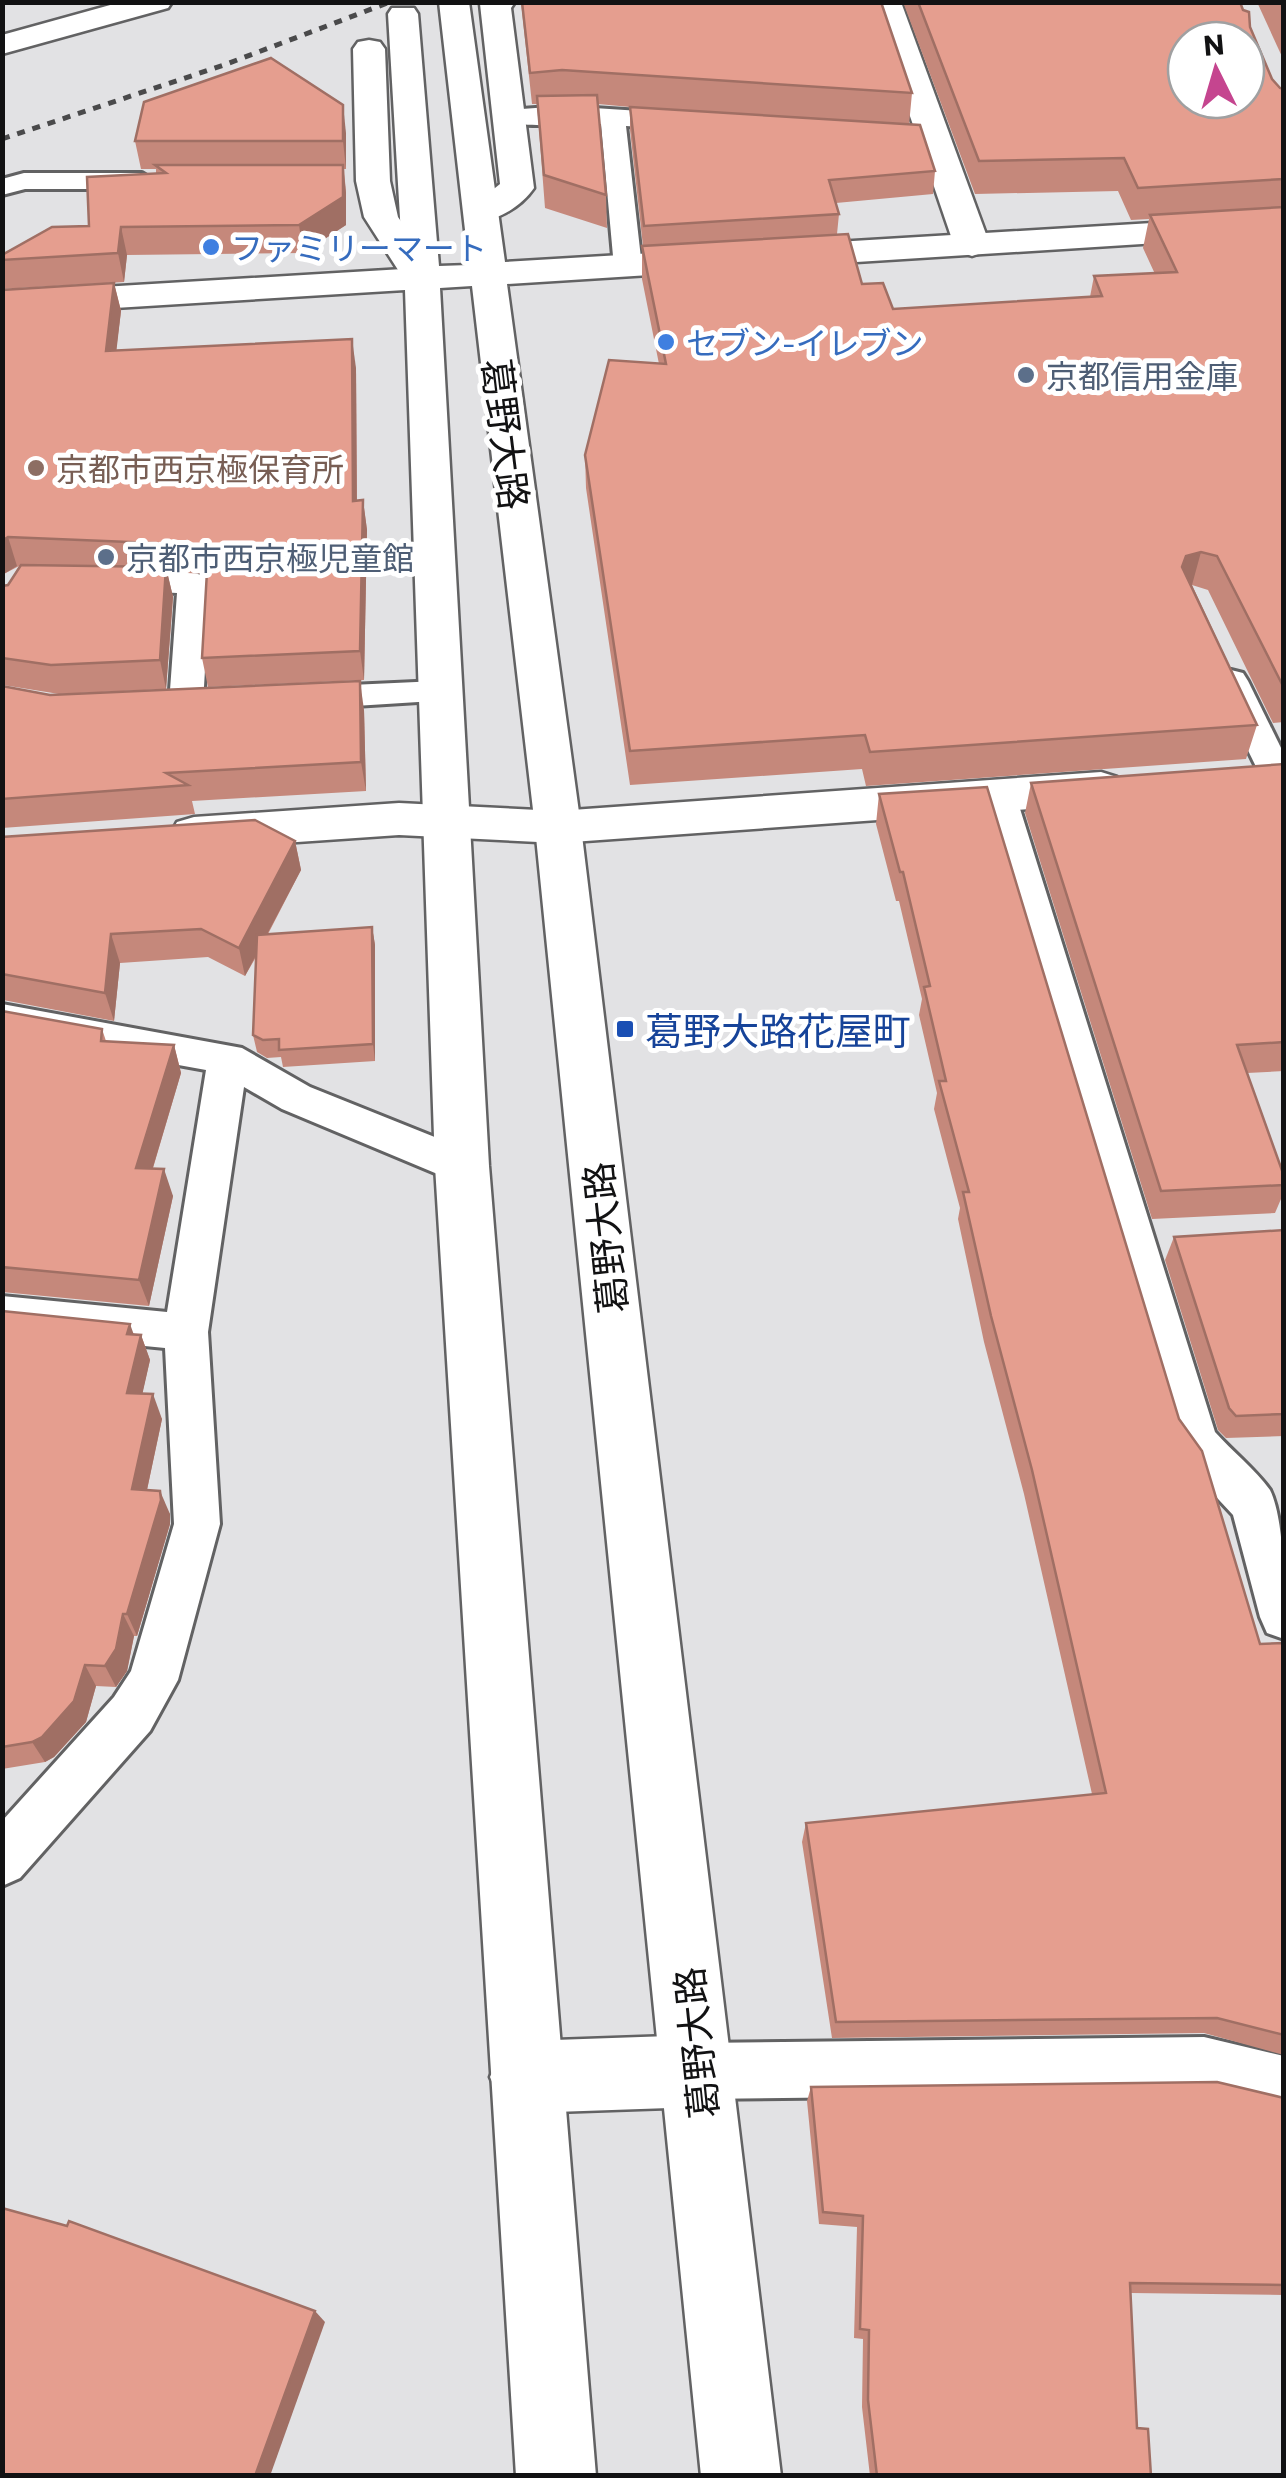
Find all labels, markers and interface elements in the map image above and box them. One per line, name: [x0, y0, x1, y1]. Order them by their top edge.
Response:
north arrow: [1166, 20, 1266, 120]
text: N: [1202, 26, 1226, 62]
place label: ファミリーマート: [231, 227, 487, 267]
marker: ファミリーマート: [200, 236, 222, 258]
place label: セブン-イレブン: [686, 322, 924, 362]
marker: セブン-イレブン: [655, 331, 677, 353]
place label: 京都信用金庫: [1046, 355, 1238, 395]
street label: 葛野大路: [474, 356, 540, 512]
marker: 京都信用金庫: [1015, 364, 1037, 386]
place label: 京都市西京極保育所: [56, 448, 344, 488]
marker: 京都市西京極保育所: [25, 457, 47, 479]
place label: 京都市西京極児童館: [126, 537, 414, 577]
marker: 京都市西京極児童館: [95, 546, 117, 568]
place label: 葛野大路花屋町: [645, 1006, 911, 1053]
marker: 葛野大路花屋町: [614, 1018, 636, 1040]
street label: 葛野大路: [573, 1160, 635, 1316]
street label: 葛野大路: [664, 1965, 726, 2121]

